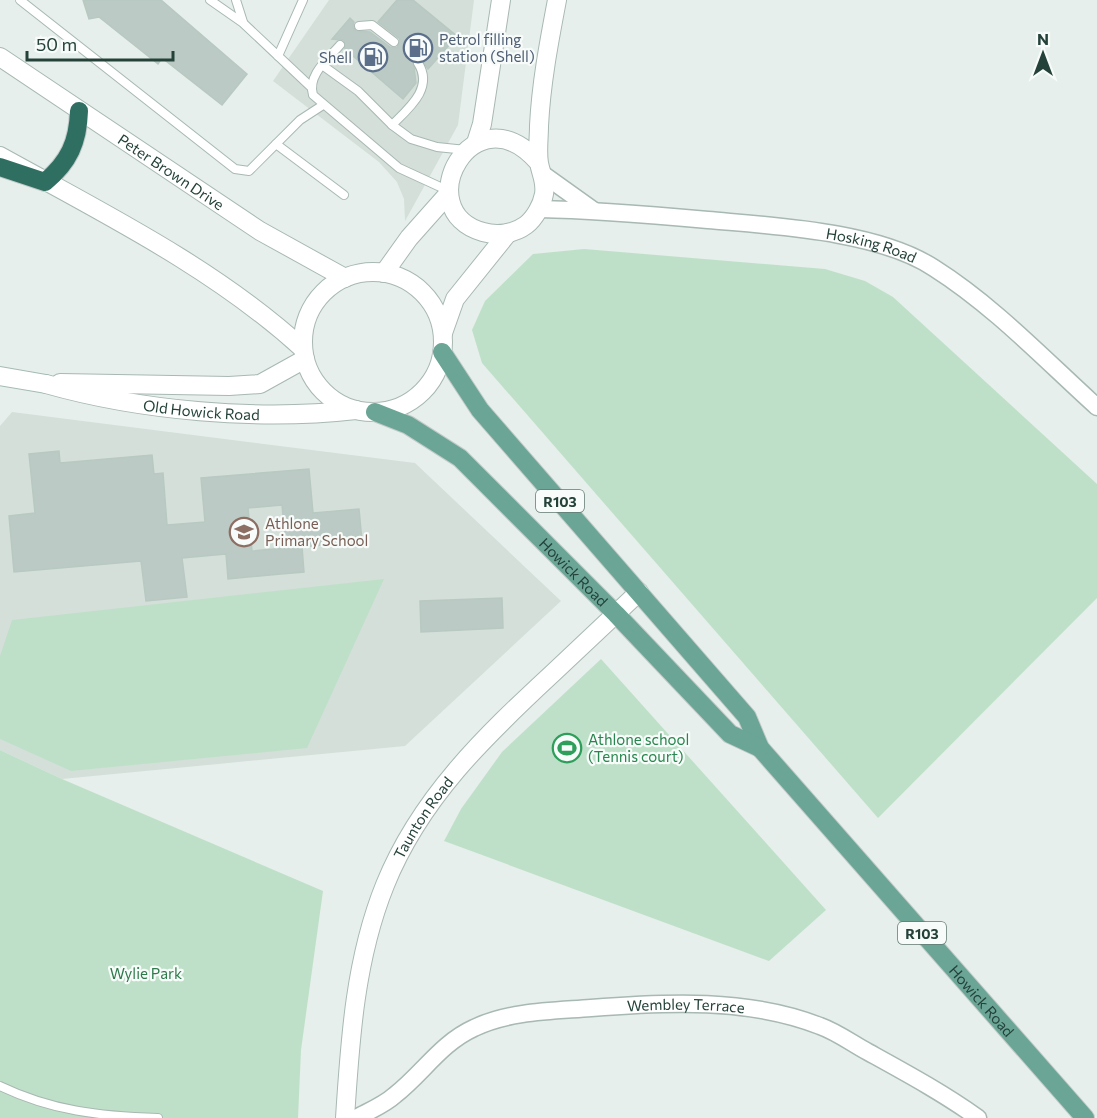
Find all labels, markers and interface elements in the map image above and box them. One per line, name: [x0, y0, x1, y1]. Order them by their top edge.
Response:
scale bar: [27, 24, 172, 62]
north arrow: [1013, 24, 1073, 84]
text: N: [1037, 29, 1049, 48]
place label: Petrol filling station (Shell): [439, 30, 535, 65]
fuel station icon: Petrol filling station (Shell): [402, 32, 434, 64]
text: 50 m: [36, 33, 77, 55]
fuel station icon: Shell: [357, 41, 389, 73]
place label: Shell: [319, 48, 352, 66]
street label: Peter Brown Drive: [115, 130, 228, 213]
street label: Hosking Road: [825, 224, 920, 266]
street label: Old Howick Road: [142, 396, 260, 423]
road number: R103: [536, 490, 584, 512]
place label: Athlone Primary School: [265, 514, 368, 549]
school or university icon: Athlone Primary School: [228, 516, 260, 548]
street label: Howick Road: [536, 534, 612, 610]
place label: Athlone school (Tennis court): [588, 730, 689, 765]
sports icon: Athlone school (Tennis court): [551, 732, 583, 764]
street label: Taunton Road: [389, 773, 456, 862]
road number: R103: [898, 922, 946, 944]
street label: Howick Road: [946, 961, 1018, 1040]
park label: Wylie Park: [110, 964, 182, 982]
street label: Wembley Terrace: [626, 995, 746, 1016]

